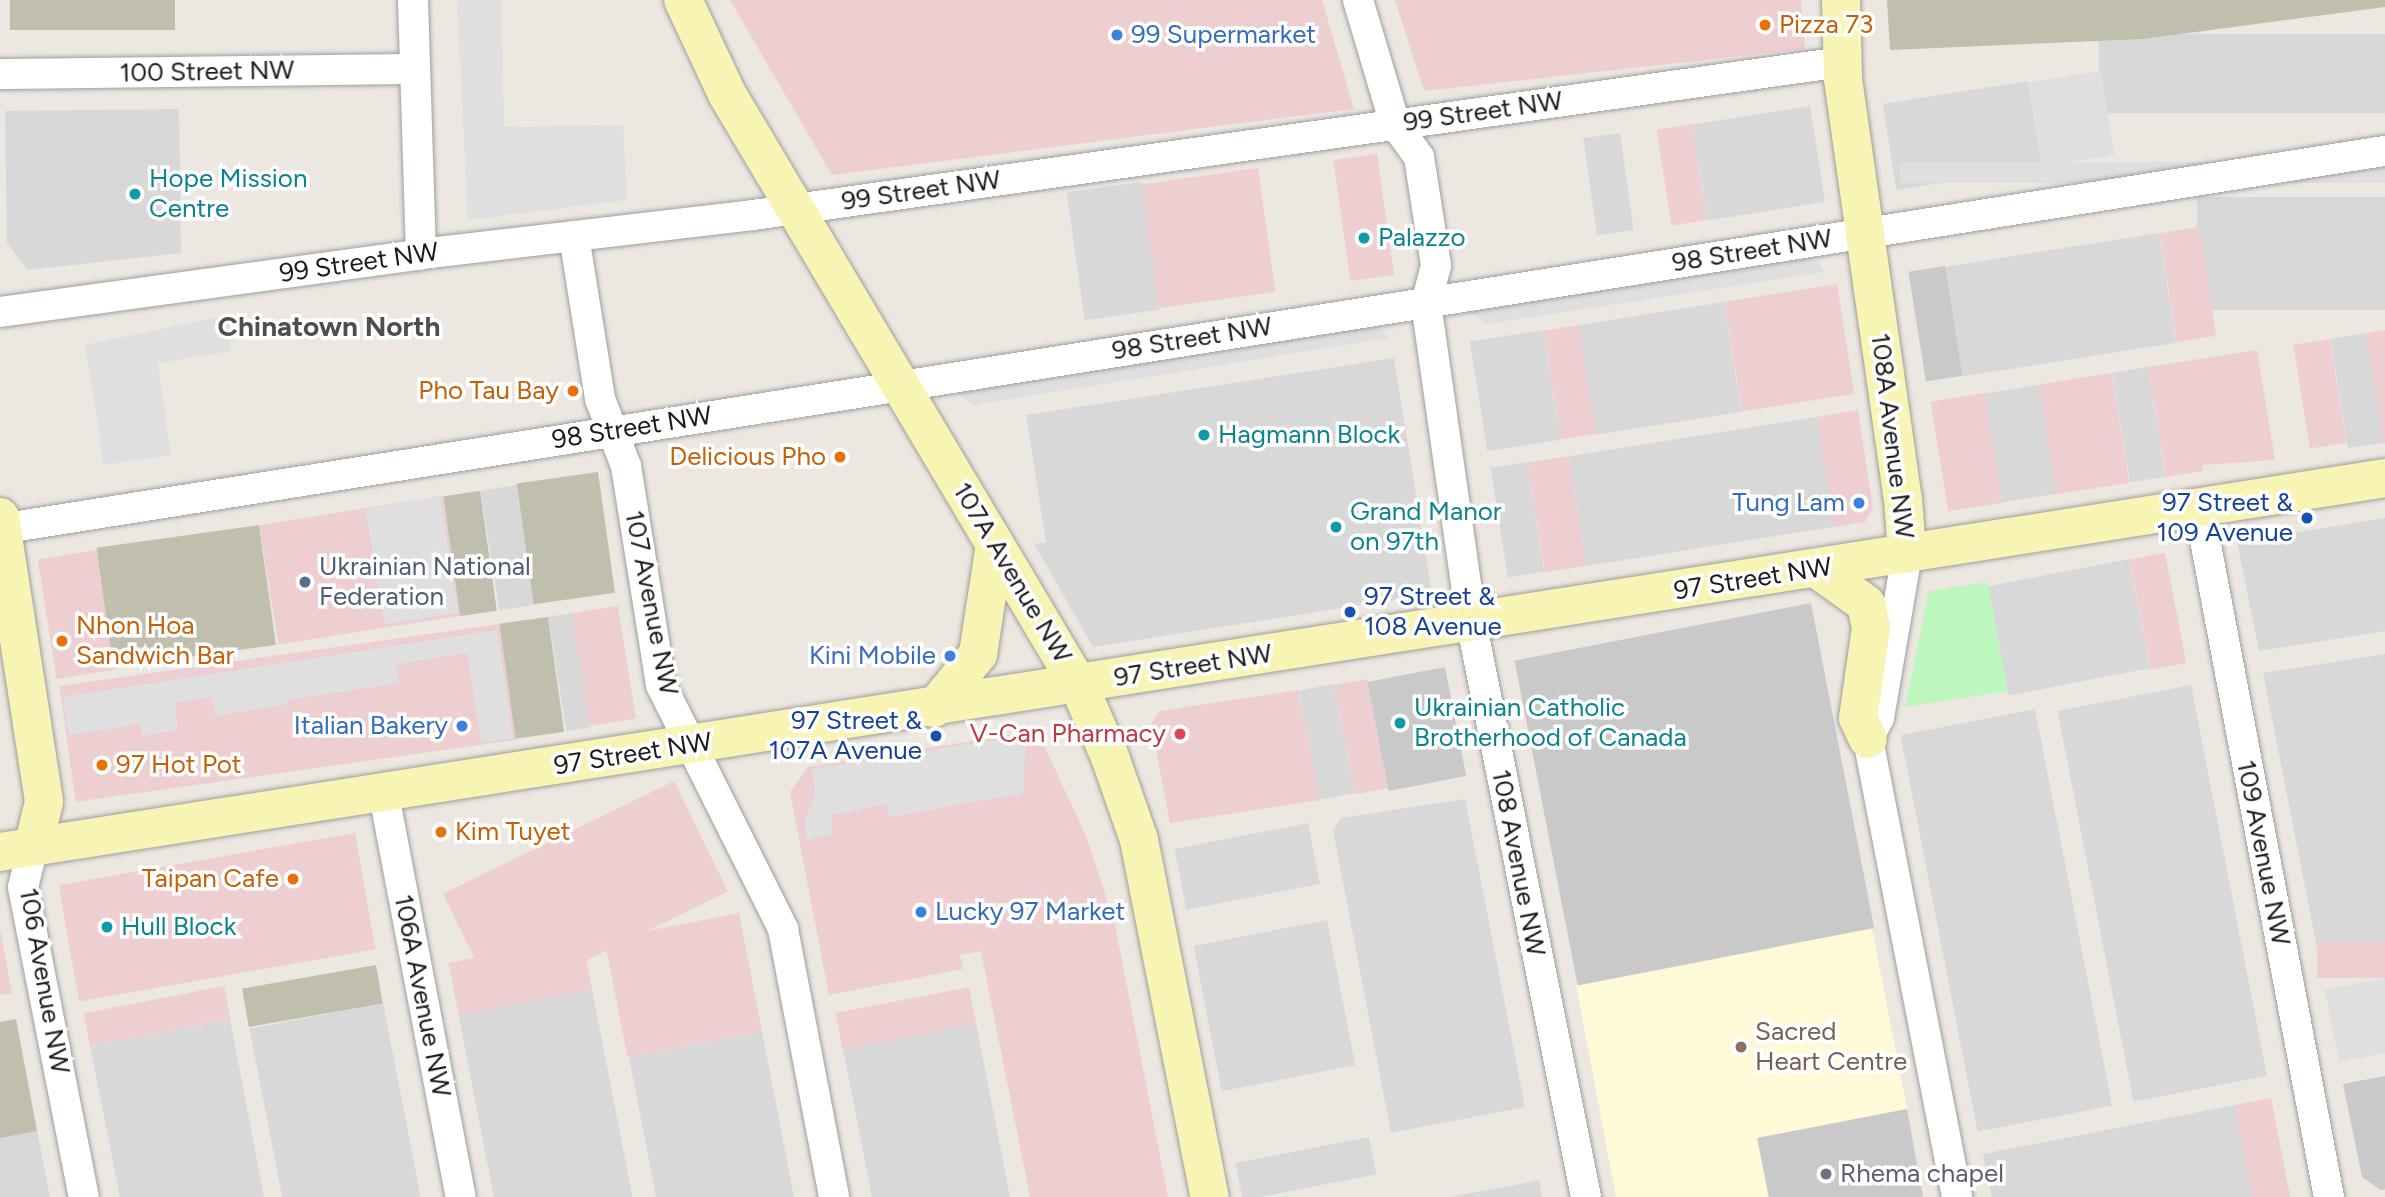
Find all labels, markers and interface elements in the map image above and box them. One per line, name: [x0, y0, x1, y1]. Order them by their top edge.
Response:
place label: Pizza 73: [1779, 9, 1873, 41]
marker: Pizza 73: [1757, 17, 1773, 33]
place label: 99 Supermarket: [1131, 19, 1316, 51]
marker: 99 Supermarket: [1109, 27, 1125, 43]
street label: 100 Street NW: [119, 55, 295, 89]
street label: 99 Street NW: [1402, 85, 1564, 139]
place label: Hope Mission Centre: [149, 163, 307, 224]
street label: 99 Street NW: [840, 164, 1002, 218]
marker: Hope Mission Centre: [127, 186, 143, 202]
place label: Palazzo: [1378, 222, 1466, 254]
street label: 98 Street NW: [1670, 223, 1834, 279]
marker: Palazzo: [1356, 230, 1372, 246]
street label: 99 Street NW: [278, 236, 440, 290]
district label: Chinatown North: [218, 309, 440, 343]
street label: 98 Street NW: [1110, 311, 1274, 367]
street label: 108A Avenue NW: [1864, 331, 1920, 541]
place label: Pho Tau Bay: [418, 375, 559, 407]
marker: Pho Tau Bay: [565, 383, 581, 399]
street label: 98 Street NW: [550, 400, 714, 456]
place label: Hagmann Block: [1218, 419, 1400, 451]
marker: Hagmann Block: [1196, 427, 1212, 443]
place label: Delicious Pho: [669, 441, 826, 473]
marker: Delicious Pho: [832, 449, 848, 465]
street label: 107A Avenue NW: [946, 477, 1078, 669]
place label: Tung Lam: [1732, 487, 1845, 519]
place label: 97 Street & 109 Avenue: [2157, 487, 2293, 548]
marker: Tung Lam: [1851, 495, 1867, 511]
place label: Grand Manor on 97th: [1350, 496, 1502, 558]
street label: 107 Avenue NW: [618, 508, 684, 698]
marker: 97 Street & 109 Avenue: [2299, 510, 2315, 526]
marker: Grand Manor on 97th: [1328, 519, 1344, 535]
place label: Ukrainian National Federation: [319, 551, 531, 612]
street label: 97 Street NW: [1672, 551, 1834, 607]
marker: Ukrainian National Federation: [297, 574, 313, 590]
place label: 97 Street & 108 Avenue: [1364, 581, 1502, 642]
marker: 97 Street & 108 Avenue: [1342, 604, 1358, 620]
place label: Nhon Hoa Sandwich Bar: [76, 610, 234, 672]
marker: Nhon Hoa Sandwich Bar: [54, 633, 70, 649]
street label: 97 Street NW: [1112, 638, 1274, 694]
place label: Kini Mobile: [809, 640, 936, 672]
marker: Kini Mobile: [942, 648, 958, 664]
place label: Ukrainian Catholic Brotherhood of Canada: [1414, 692, 1687, 754]
place label: 97 Street & 107A Avenue: [769, 705, 922, 766]
place label: Italian Bakery: [294, 710, 448, 742]
marker: Ukrainian Catholic Brotherhood of Canada: [1392, 715, 1408, 731]
marker: Italian Bakery: [454, 718, 470, 734]
place label: V-Can Pharmacy: [970, 718, 1166, 750]
street label: 97 Street NW: [552, 726, 714, 782]
marker: V-Can Pharmacy: [1172, 726, 1188, 742]
marker: 97 Street & 107A Avenue: [928, 728, 944, 744]
place label: 97 Hot Pot: [116, 749, 242, 781]
marker: 97 Hot Pot: [94, 757, 110, 773]
street label: 109 Avenue NW: [2230, 758, 2296, 948]
street label: 108 Avenue NW: [1485, 767, 1551, 959]
place label: Kim Tuyet: [455, 816, 570, 848]
marker: Kim Tuyet: [433, 824, 449, 840]
place label: Taipan Cafe: [142, 863, 279, 895]
marker: Taipan Cafe: [285, 871, 301, 887]
street label: 106 Avenue NW: [12, 886, 76, 1076]
street label: 106A Avenue NW: [387, 892, 457, 1100]
place label: Lucky 97 Market: [935, 896, 1125, 928]
marker: Lucky 97 Market: [913, 904, 929, 920]
place label: Hull Block: [121, 911, 236, 943]
marker: Hull Block: [99, 919, 115, 935]
place label: Sacred Heart Centre: [1755, 1016, 1907, 1078]
marker: Sacred Heart Centre: [1733, 1039, 1749, 1055]
place label: Rhema chapel: [1840, 1158, 2004, 1190]
marker: Rhema chapel: [1818, 1166, 1834, 1182]

